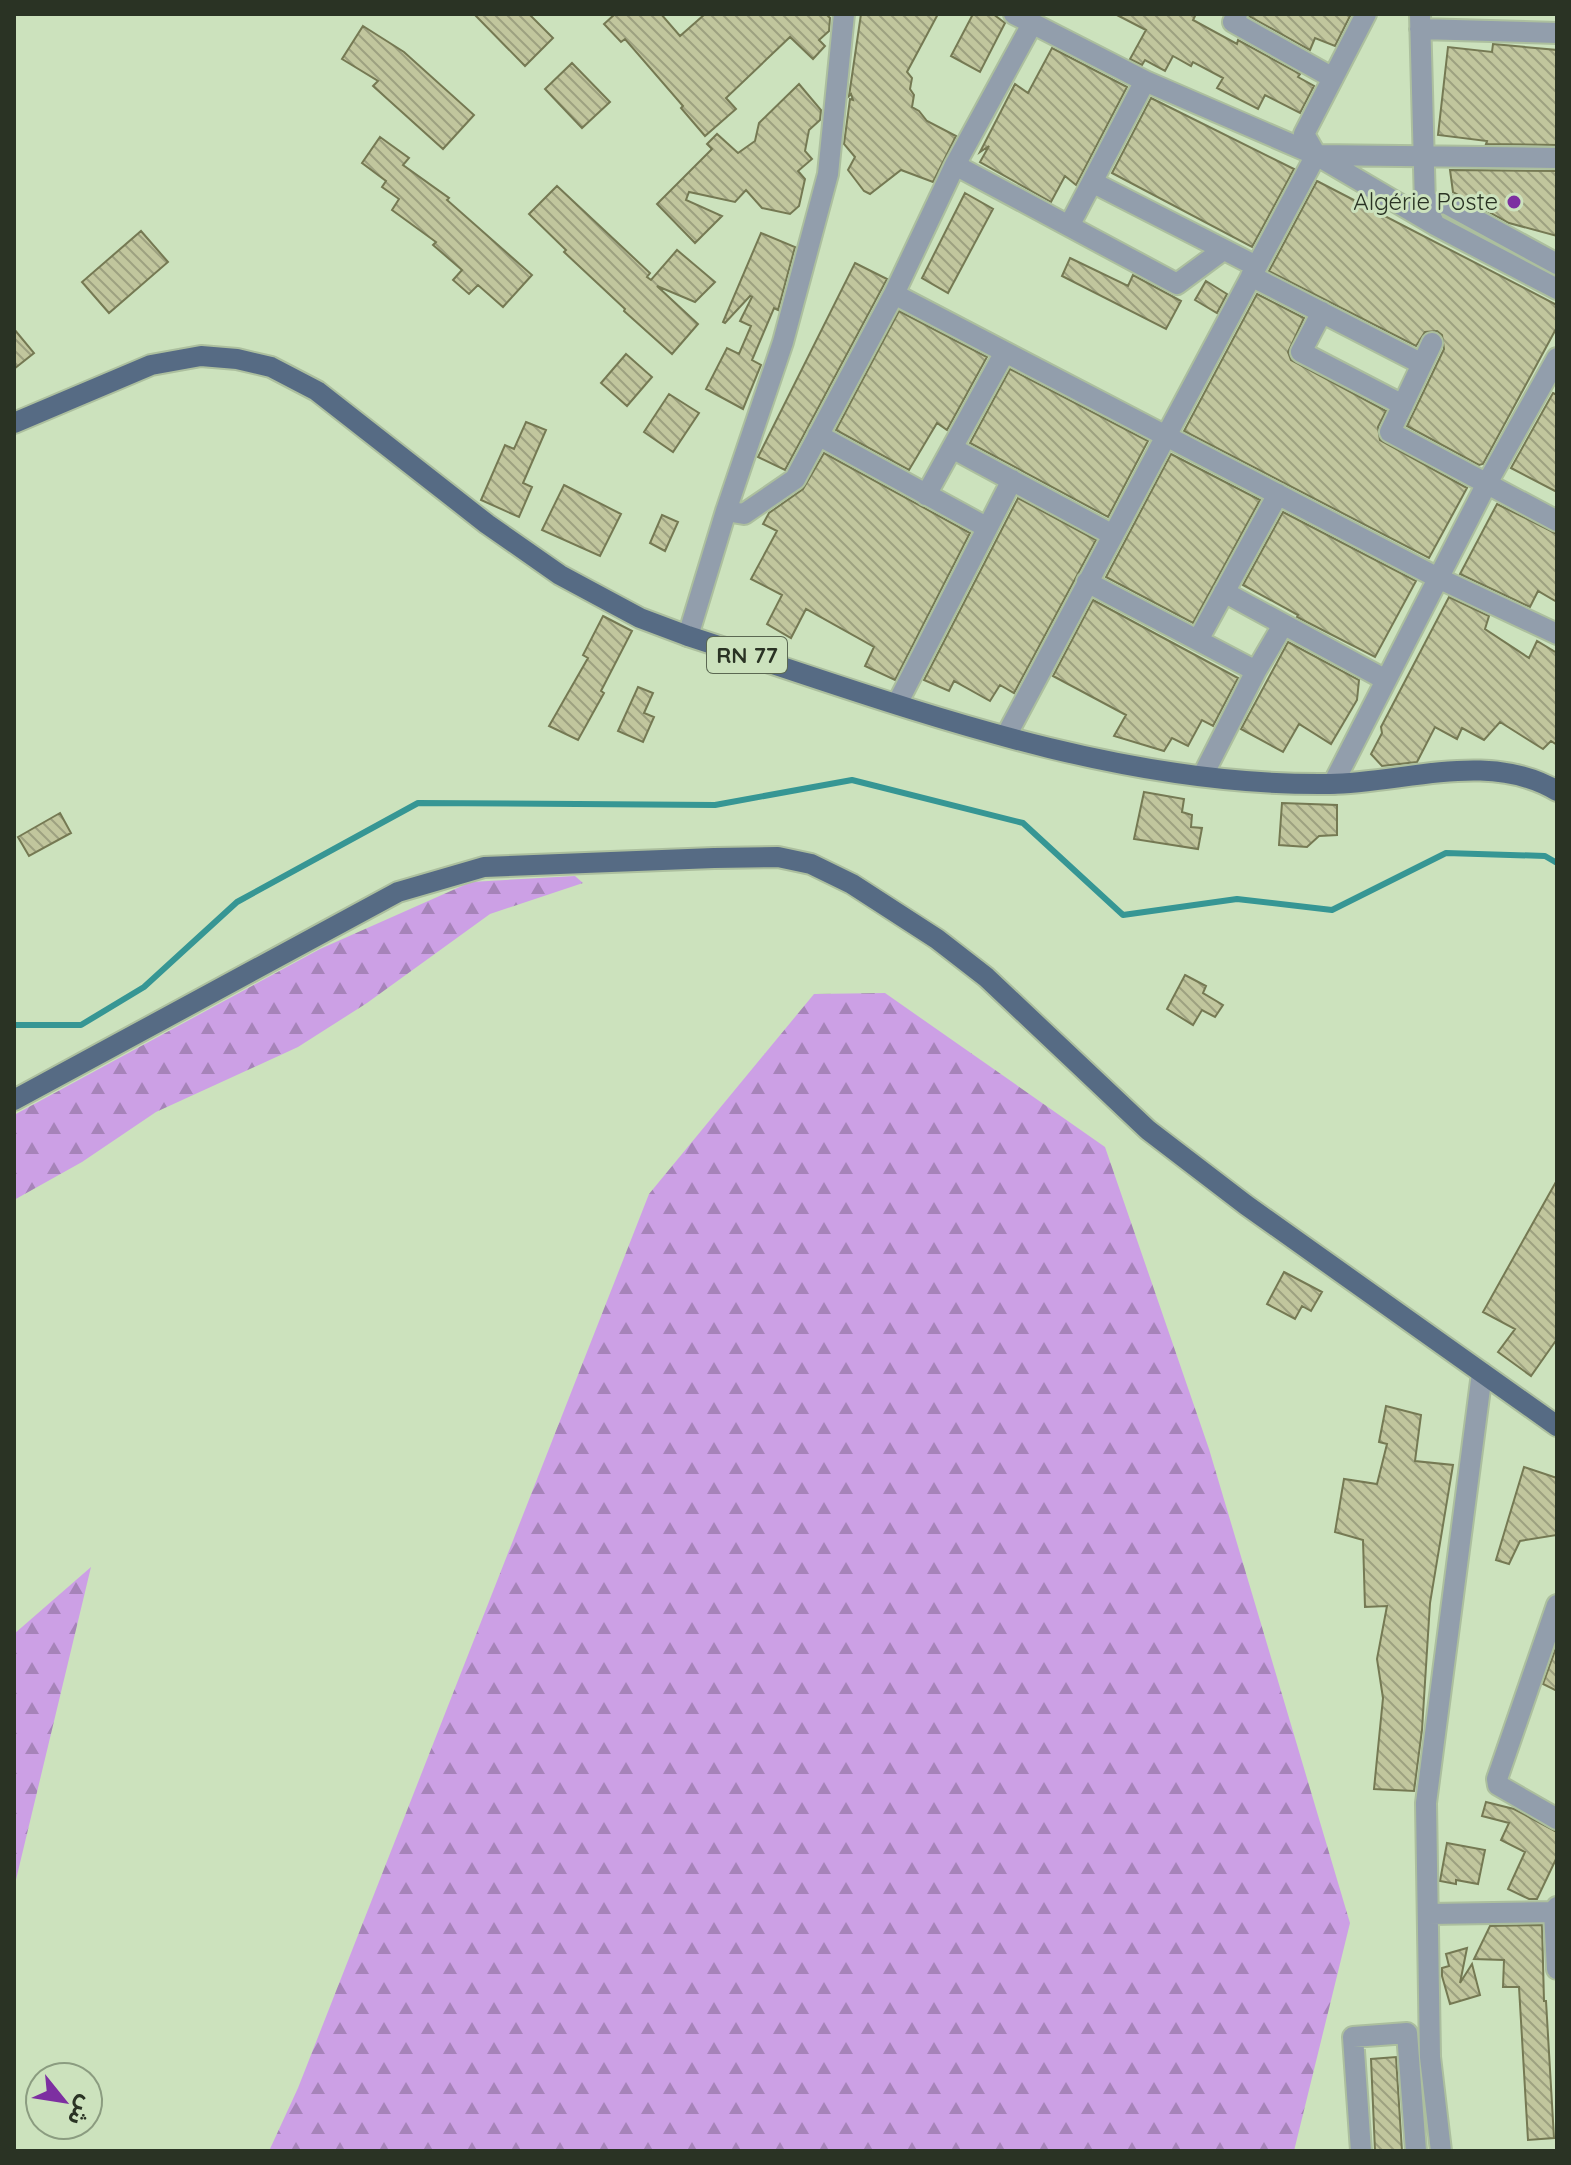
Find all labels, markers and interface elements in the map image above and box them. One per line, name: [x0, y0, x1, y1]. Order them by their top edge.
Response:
place label: Algérie Poste: [1353, 186, 1498, 216]
marker: Algérie Poste: [1505, 193, 1523, 211]
road number: RN 77: [707, 637, 787, 673]
north arrow: [24, 2061, 104, 2141]
text: ش: [62, 2091, 101, 2131]

